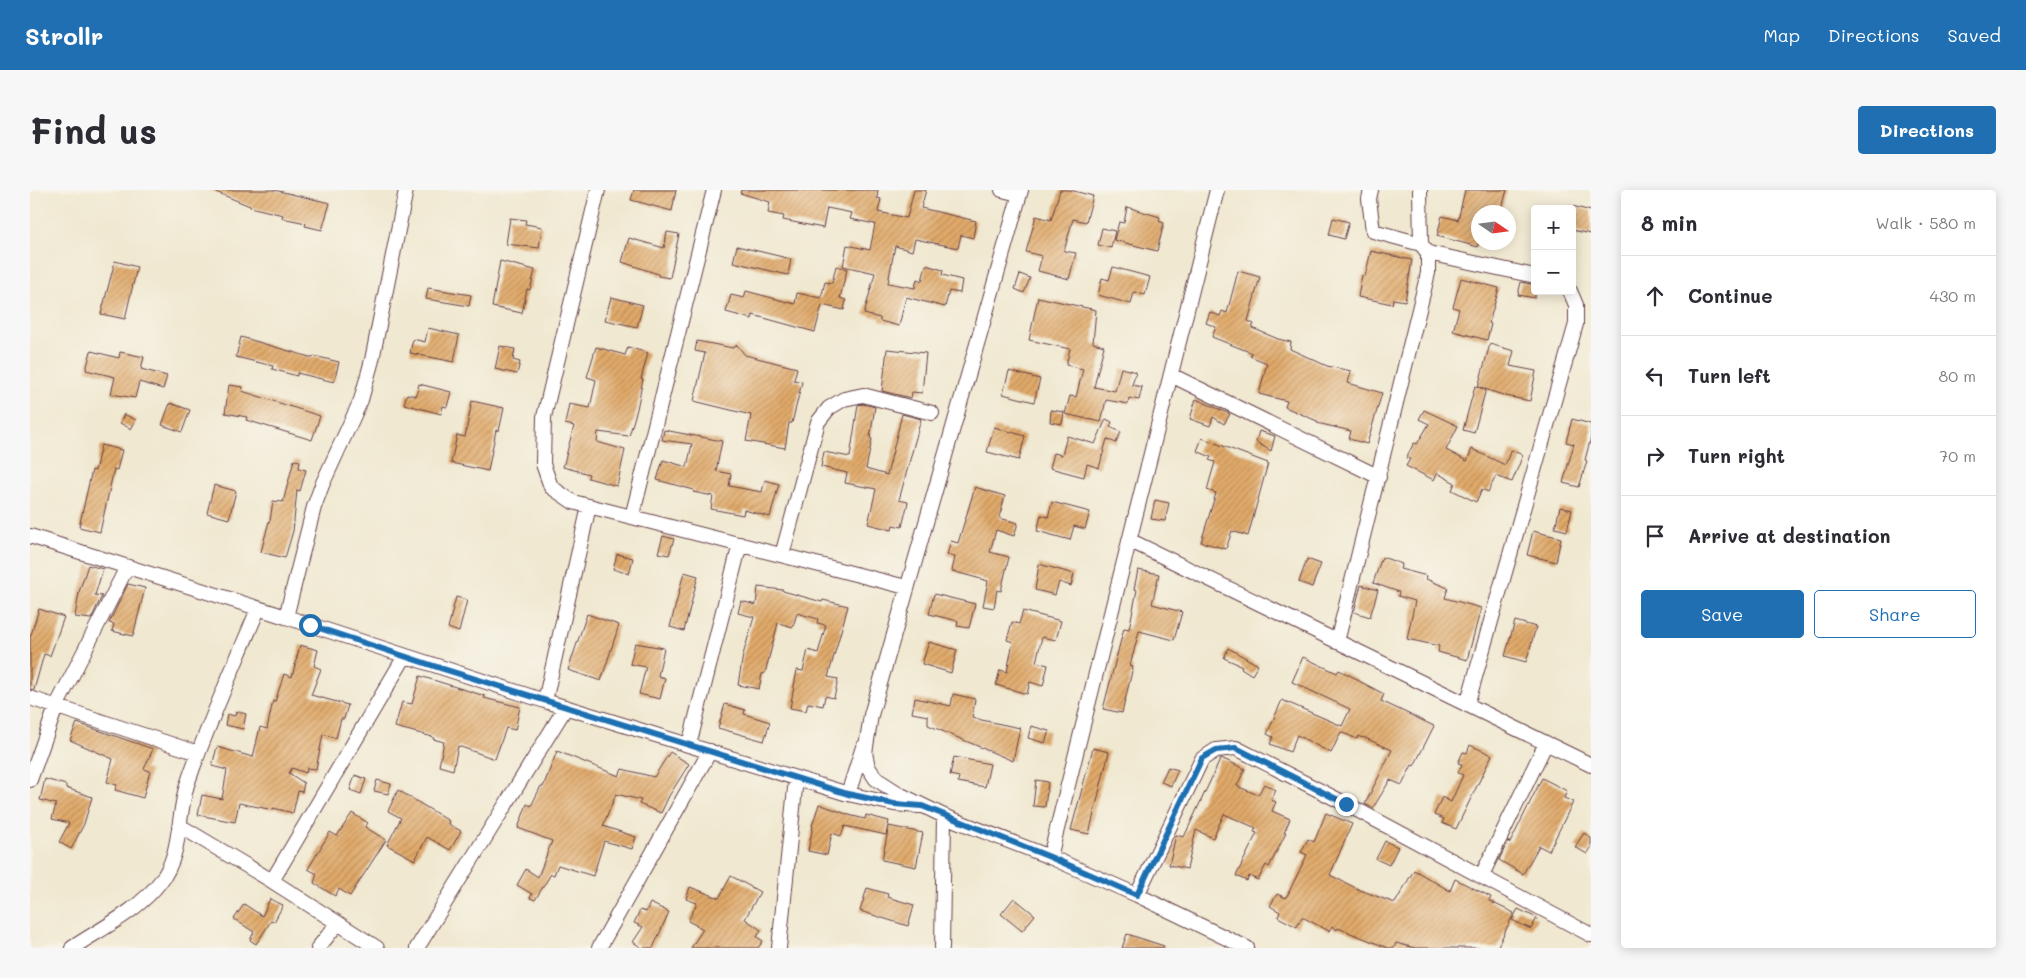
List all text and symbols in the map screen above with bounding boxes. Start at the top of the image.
text: Strollr [25,20,103,51]
text: Map [1763,23,1800,47]
text: Directions [1828,23,1920,47]
text: Saved [1948,23,2001,47]
button: Directions [1858,106,1996,154]
text: Find us [30,107,157,153]
north arrow [1471,205,1516,250]
map controls [1531,205,1576,295]
button: + [1531,205,1576,250]
text: 8 min [1641,209,1697,236]
text: Walk · 580 m [1876,212,1976,233]
button: − [1531,250,1576,295]
icon: ahead [1641,282,1669,310]
text: Continue [1688,283,1773,308]
text: 430 m [1929,285,1976,306]
icon: left [1641,362,1669,390]
text: Turn left [1688,363,1771,388]
text: 80 m [1939,365,1976,386]
icon: right [1641,442,1669,470]
text: Turn right [1688,443,1785,468]
text: 70 m [1939,445,1976,466]
icon: arrive [1641,522,1669,550]
text: Arrive at destination [1688,523,1891,548]
button: Save [1641,590,1804,638]
button: Share [1814,590,1976,638]
route start [299,614,322,637]
route end [1335,793,1358,816]

